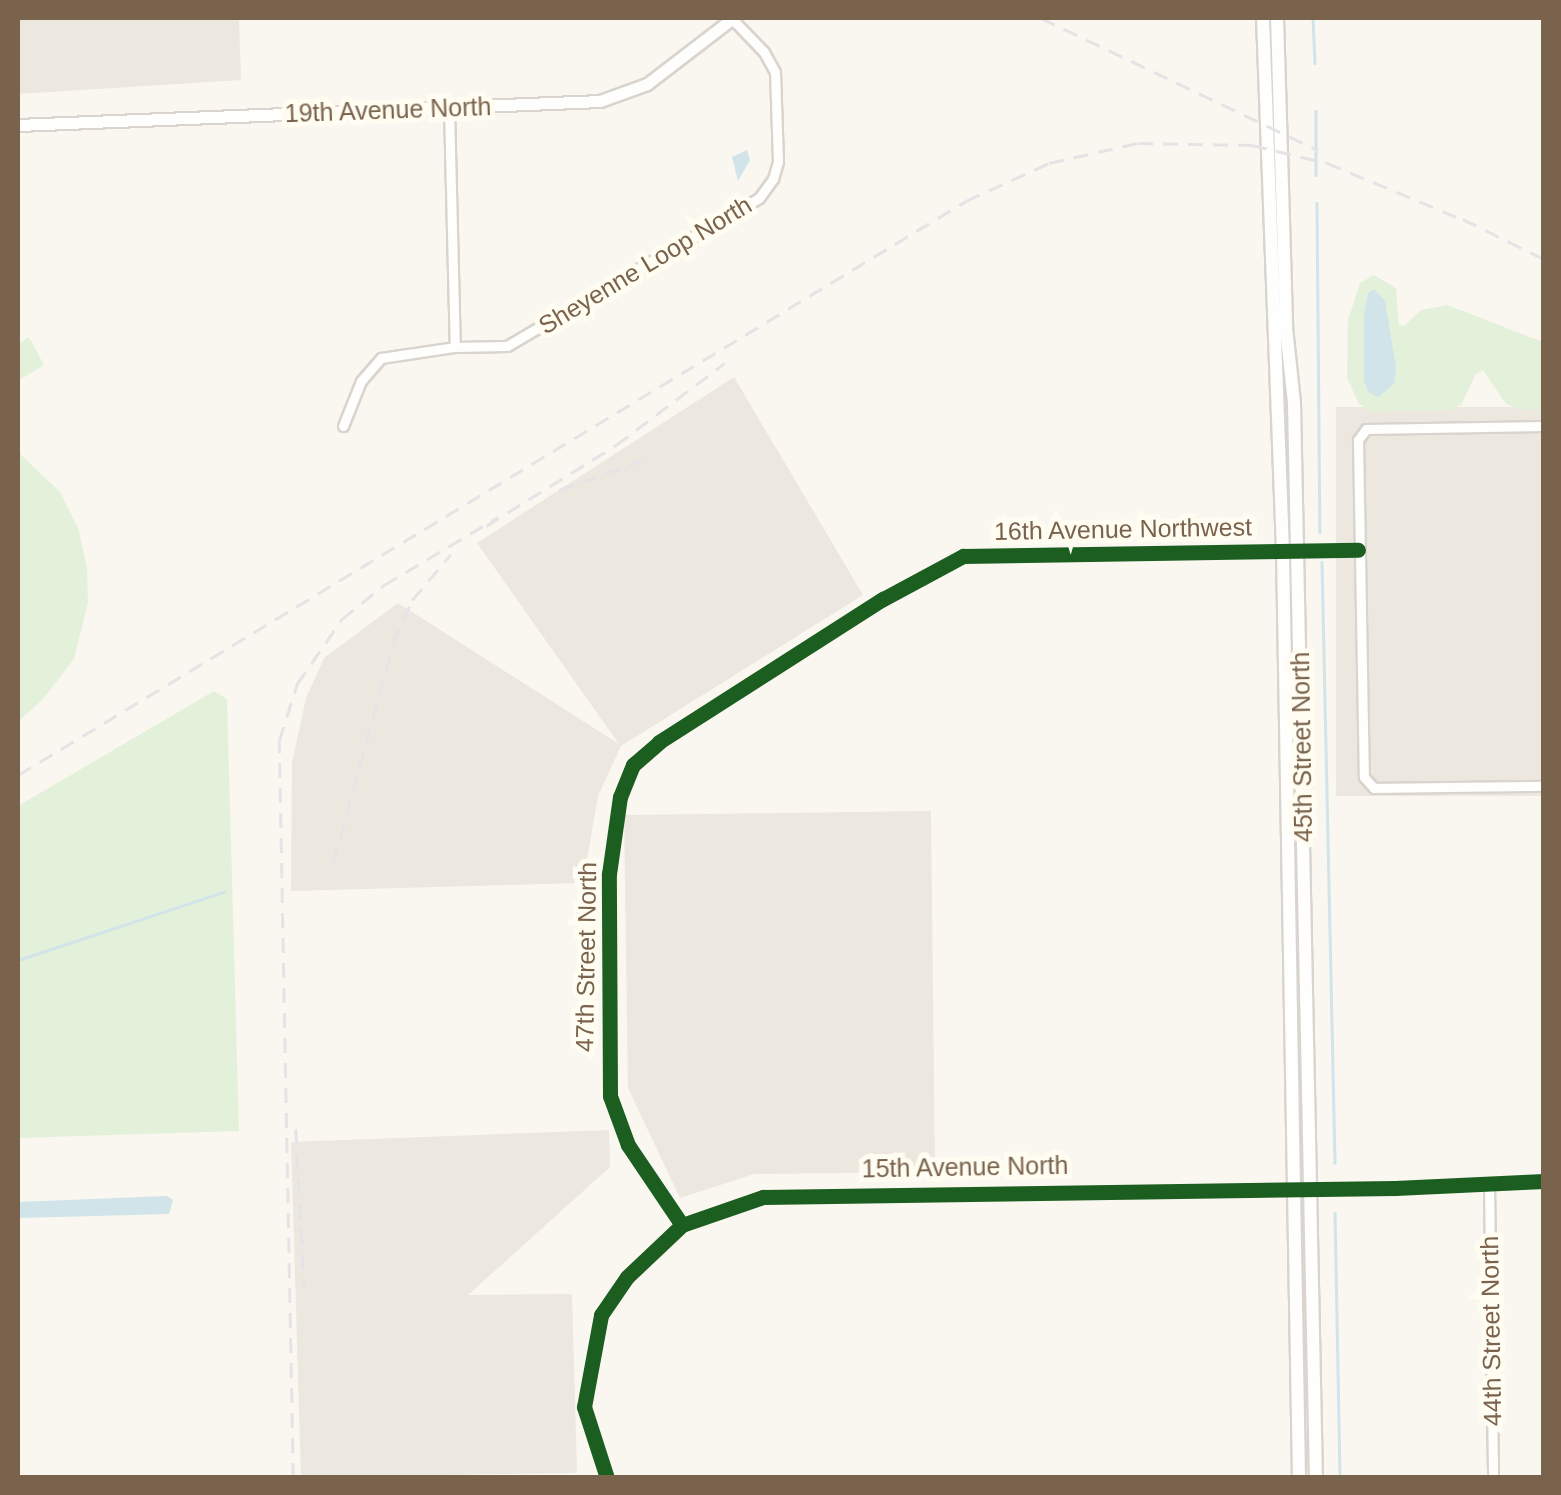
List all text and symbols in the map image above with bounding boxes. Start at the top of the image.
street label: 19th Avenue North [284,91,492,129]
street label: Sheyenne Loop North [533,190,757,340]
street label: 16th Avenue Northwest [993,512,1253,546]
street label: 45th Street North [1285,652,1319,842]
street label: 47th Street North [569,862,603,1052]
street label: 15th Avenue North [861,1150,1069,1184]
street label: 44th Street North [1474,1236,1508,1426]

